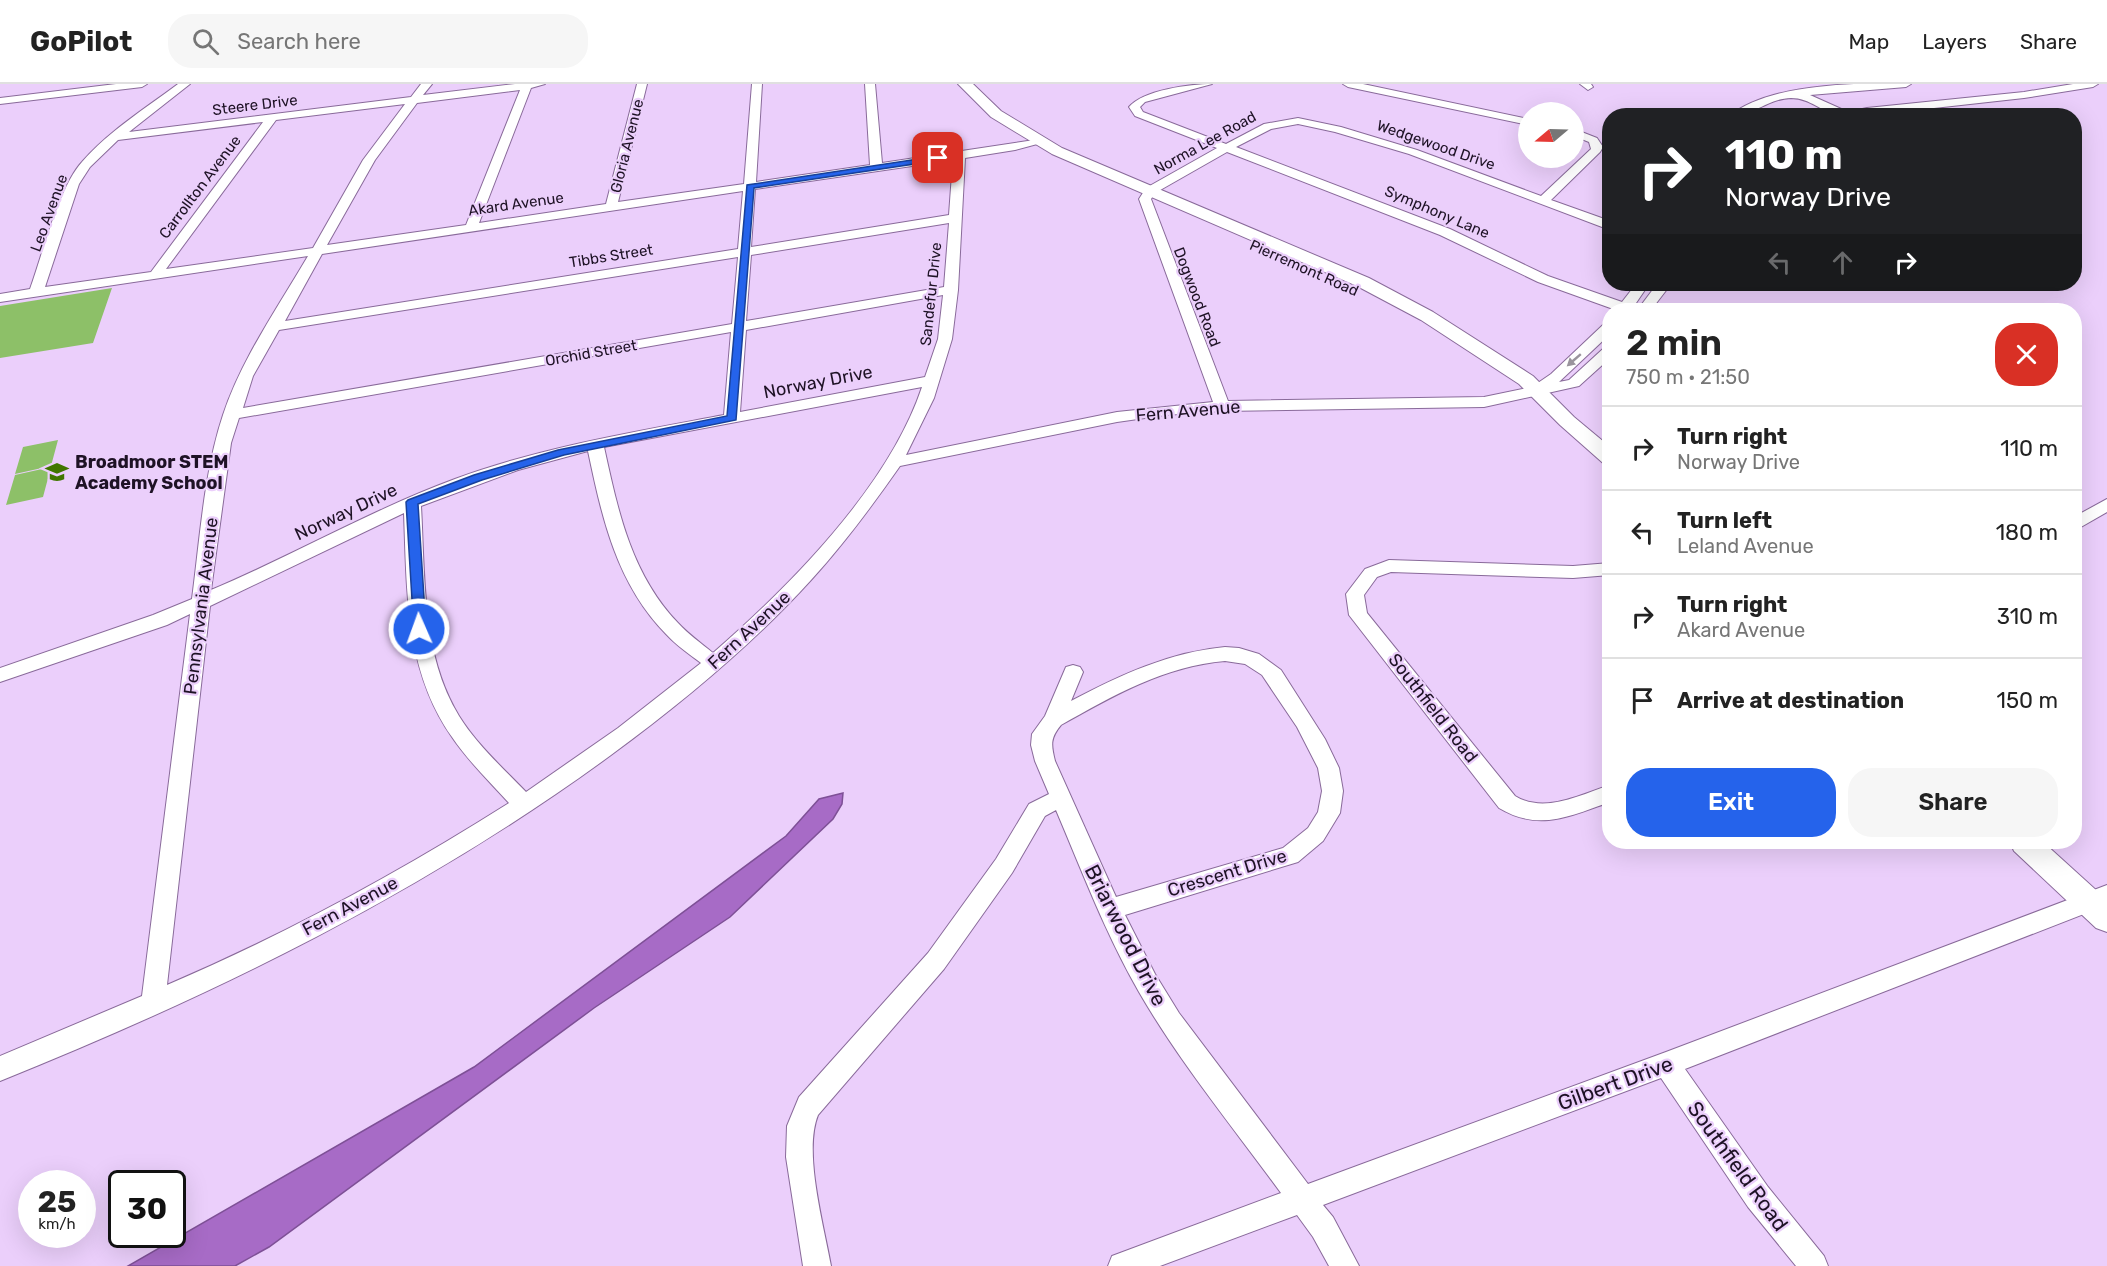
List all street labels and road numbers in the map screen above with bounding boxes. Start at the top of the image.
street label: Steere Drive [211,91,299,119]
street label: Gloria Avenue [607,97,647,195]
street label: Norma Lee Road [1151,107,1259,179]
street label: Wedgewood Drive [1374,116,1498,174]
street label: Carrollton Avenue [155,132,245,242]
street label: Leo Avenue [27,172,71,254]
street label: Symphony Lane [1382,182,1492,242]
street label: Akard Avenue [467,188,565,220]
street label: Pierremont Road [1247,236,1361,300]
street label: Tibbs Street [568,240,654,272]
street label: Sandefur Drive [917,241,945,347]
street label: Dogwood Road [1170,245,1224,349]
street label: Orchid Street [544,336,638,370]
street label: Norway Drive [762,361,874,403]
street label: Fern Avenue [1135,395,1241,427]
street label: Norway Drive [291,479,401,545]
street label: Pennsylvania Avenue [179,516,223,696]
street label: Fern Avenue [703,586,795,674]
street label: Southfield Road [1384,649,1482,767]
street label: Crescent Drive [1165,844,1289,902]
street label: Briarwood Drive [1080,860,1172,1010]
street label: Fern Avenue [298,872,402,940]
street label: Gilbert Drive [1554,1051,1676,1115]
street label: Southfield Road [1683,1096,1793,1236]

